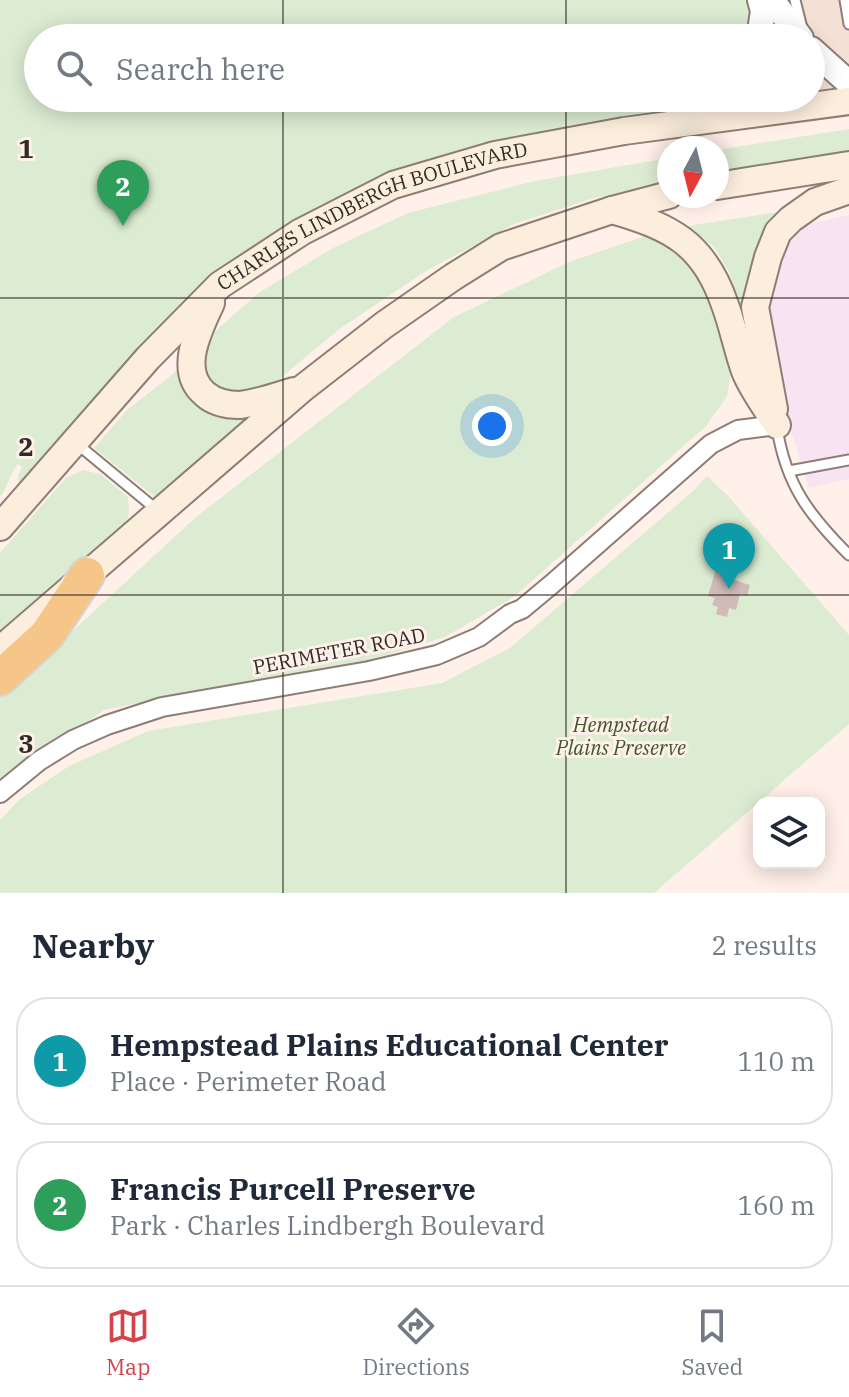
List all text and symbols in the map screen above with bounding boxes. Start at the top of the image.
search box [24,24,825,112]
icon: search [52,46,96,90]
text: Search here [116,49,285,88]
text: 1 [18,131,34,165]
street label: CHARLES LINDBERGH BOULEVARD [211,135,529,297]
north arrow [657,136,729,208]
pin: 2 [97,160,149,226]
your location [472,406,512,446]
text: 2 [18,429,34,463]
pin: 1 [703,523,755,589]
street label: PERIMETER ROAD [251,621,427,680]
park label: Hempstead Plains Preserve [555,711,686,761]
text: 3 [18,726,34,760]
map controls [753,797,825,869]
button: layers [753,797,825,869]
text: Nearby [32,923,154,967]
text: 2 results [711,928,817,962]
text: Hempstead Plains Educational Center [110,1025,669,1064]
text: 1 [52,1044,68,1078]
text: 110 m [737,1044,815,1078]
text: Place · Perimeter Road [110,1064,387,1098]
text: Francis Purcell Preserve [110,1169,476,1208]
text: 2 [52,1188,68,1222]
text: 160 m [737,1188,815,1222]
text: Park · Charles Lindbergh Boulevard [110,1208,545,1242]
tab: Map [106,1304,151,1381]
tab: Directions [362,1304,470,1381]
tab: Saved [681,1304,743,1381]

